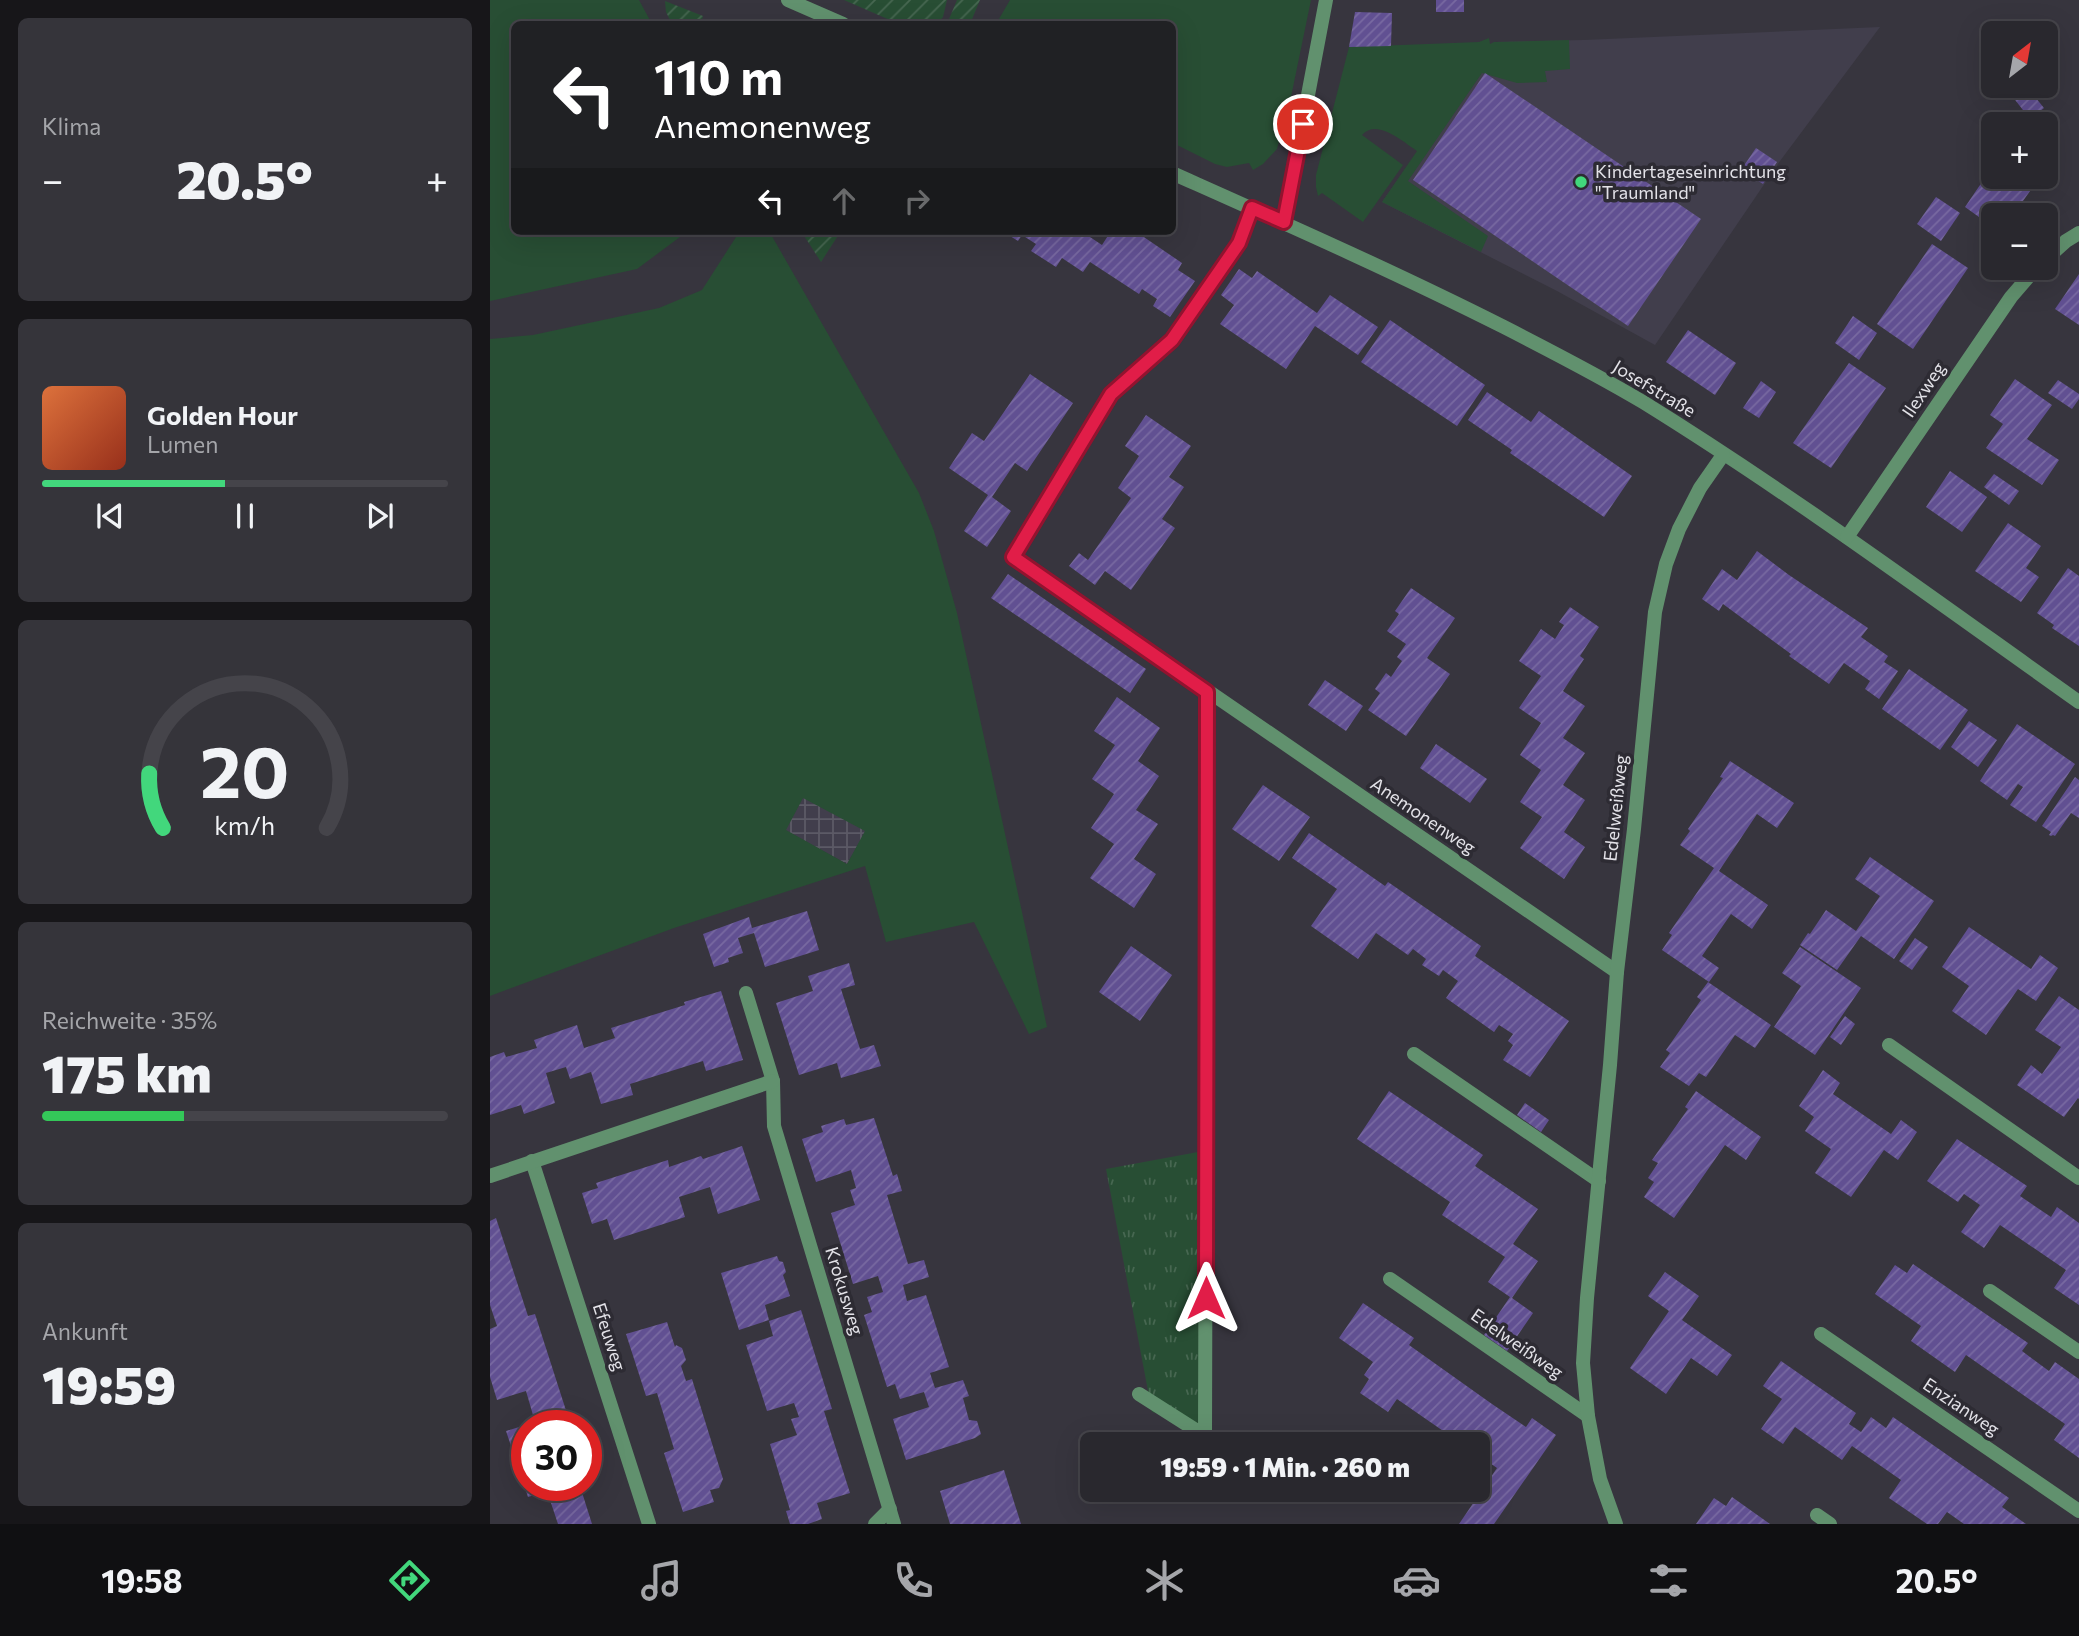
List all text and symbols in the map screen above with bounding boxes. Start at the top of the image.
north arrow [1981,21,2058,98]
map controls [1981,21,2058,280]
text: 110 m [654,45,783,105]
icon: left [539,49,630,140]
pin [1273,94,1333,154]
text: Anemonenweg [654,105,871,145]
icon: arrive [1284,105,1322,143]
text: Klima [42,112,101,140]
button: + [1981,112,2058,189]
text: 20.5° [176,146,313,210]
text: − [42,155,64,202]
text: + [426,155,448,202]
place label: Kindertageseinrichtung "Traumland" [1595,160,1786,203]
marker: Kindertageseinrichtung "Traumland" [1573,174,1589,190]
icon: left [752,182,790,220]
icon: ahead [825,182,863,220]
icon: right [898,182,936,220]
button: − [1981,203,2058,280]
street label: Josefstraße [1609,355,1700,421]
street label: Ilexweg [1897,357,1950,421]
text: Golden Hour [147,399,298,430]
text: Lumen [147,430,218,458]
icon: previous [91,497,129,535]
icon: pause [226,497,264,535]
icon: next [361,497,399,535]
text: 20 [200,724,290,813]
street label: Edelweißweg [1598,753,1632,862]
street label: Anemonenweg [1367,772,1480,859]
text: km/h [215,810,275,840]
text: Reichweite · 35% [42,1006,217,1034]
text: 175 km [42,1040,212,1104]
street label: Krokusweg [821,1244,869,1338]
position arrow [1169,1261,1243,1335]
street label: Efeuweg [589,1300,631,1374]
street label: Edelweißweg [1467,1303,1568,1383]
text: Ankunft [42,1317,128,1345]
text: 19:59 [42,1351,176,1415]
street label: Enzianweg [1919,1373,2004,1440]
speed limit sign: 30 [511,1410,602,1501]
text: 19:59 · 1 Min. · 260 m [1160,1451,1410,1482]
icon: directions [385,1556,434,1605]
icon: music [637,1556,686,1605]
icon: phone [889,1556,938,1605]
icon: climate [1140,1556,1189,1605]
icon: car [1392,1556,1441,1605]
icon: filters [1644,1556,1693,1605]
text: 19:58 [101,1560,182,1600]
text: 20.5° [1895,1560,1978,1600]

